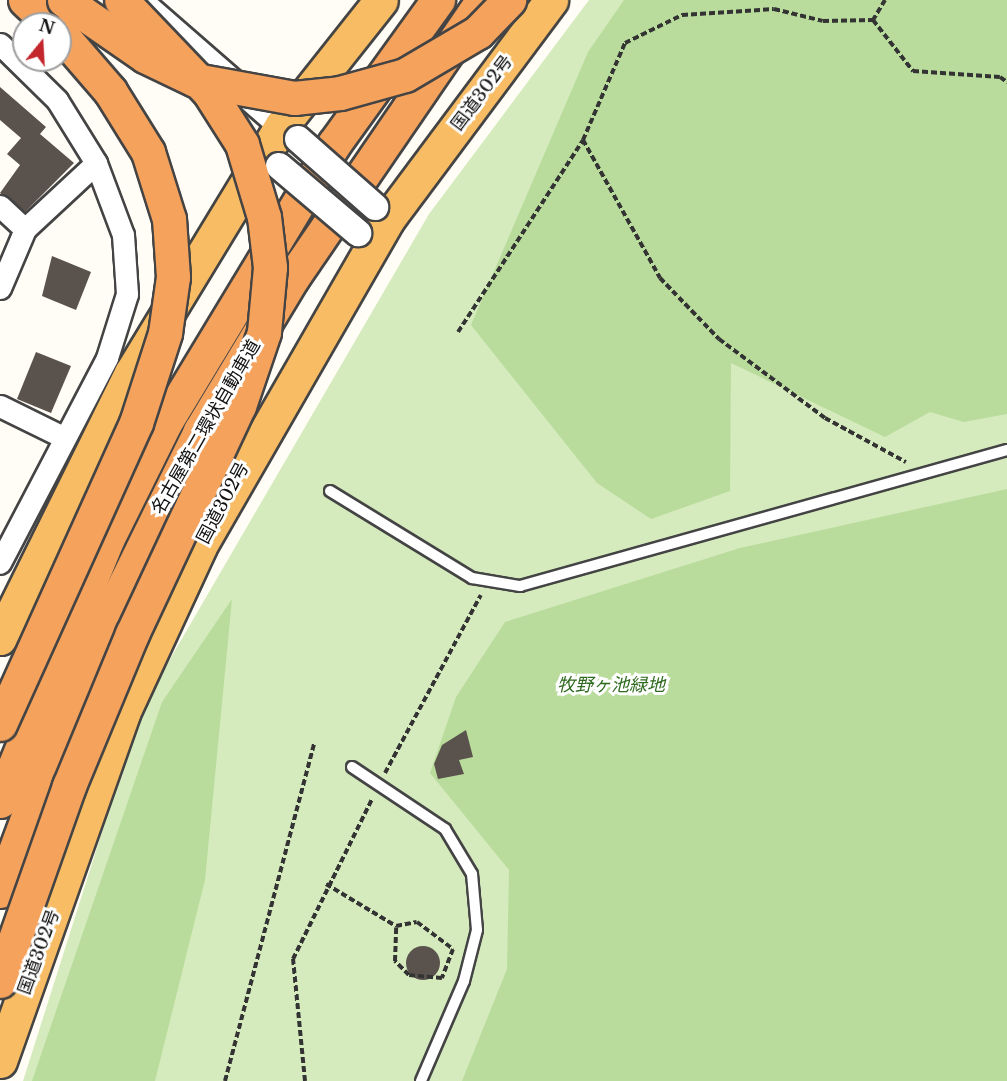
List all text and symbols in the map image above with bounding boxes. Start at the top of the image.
north arrow [12,12,72,72]
text: N [37,15,57,39]
street label: 国道302号 [447,51,517,135]
street label: 名古屋第二環状自動車道 [147,336,265,518]
street label: 国道302号 [193,459,253,547]
park label: 牧野ヶ池緑地 [557,674,665,696]
street label: 国道302号 [14,906,64,998]

